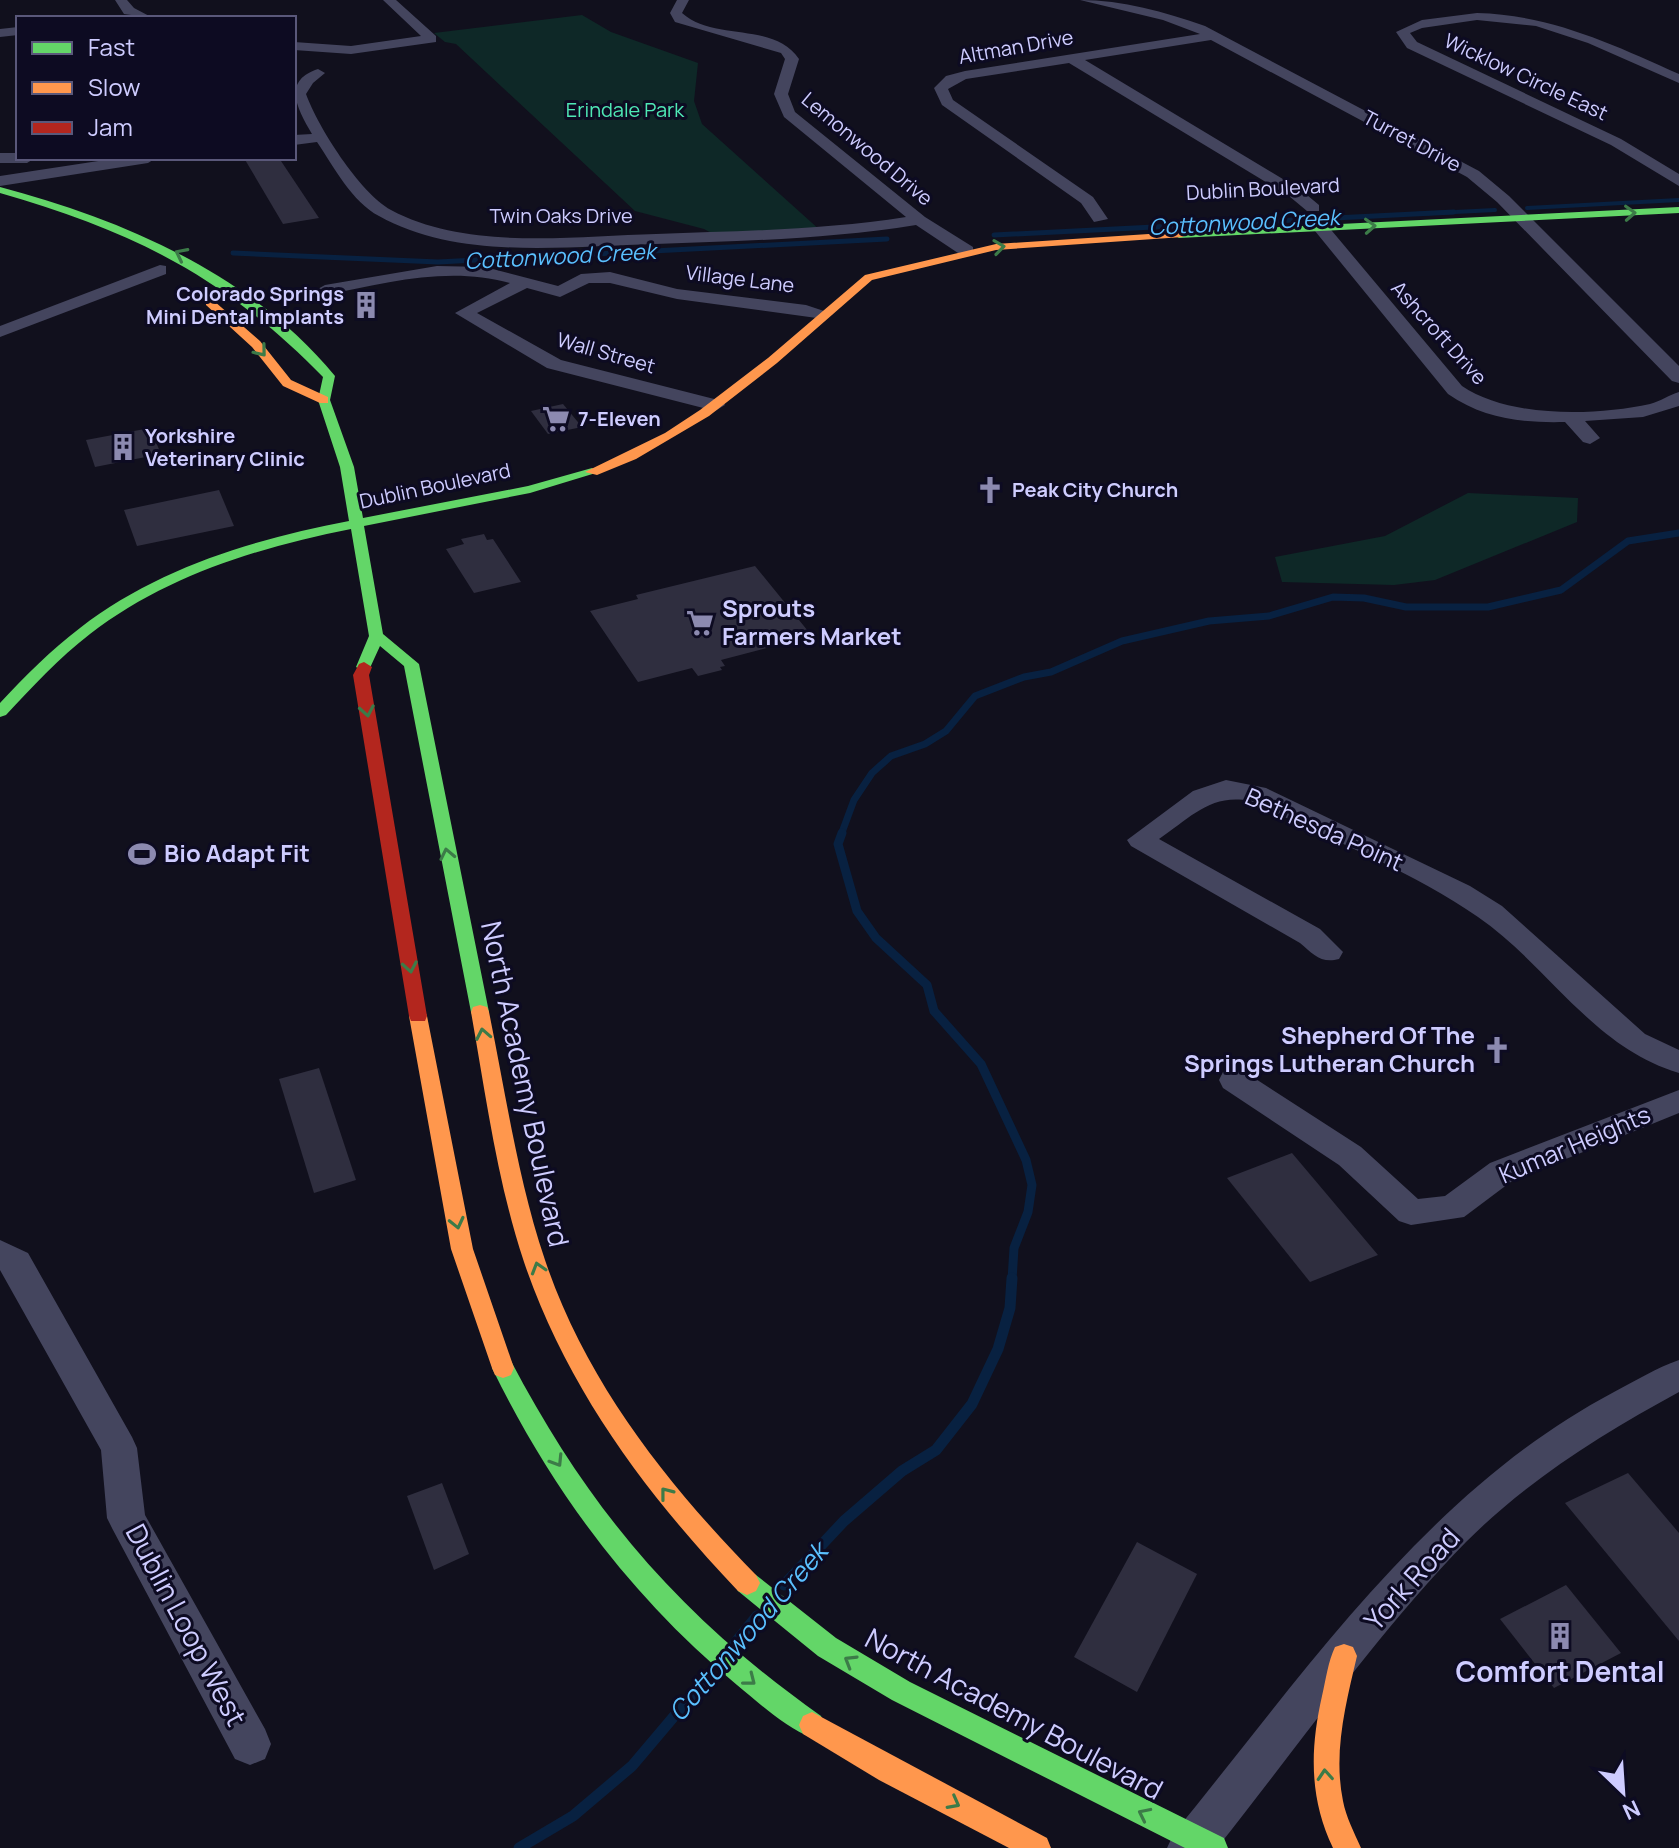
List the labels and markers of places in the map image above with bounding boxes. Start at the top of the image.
place label: Colorado Springs Mini Dental Implants [146,280,344,330]
building icon: Colorado Springs Mini Dental Implants [351,290,381,320]
supermarket icon: 7-Eleven [541,404,571,434]
place label: 7-Eleven [578,405,661,432]
place label: Yorkshire Veterinary Clinic [145,422,305,472]
building icon: Yorkshire Veterinary Clinic [108,432,138,462]
church icon: Peak City Church [975,475,1005,505]
place label: Peak City Church [1012,476,1178,503]
place label: Sprouts Farmers Market [722,591,902,652]
supermarket icon: Sprouts Farmers Market [685,608,715,638]
place label: Bio Adapt Fit [164,836,310,869]
sports icon: Bio Adapt Fit [127,839,157,869]
place label: Shepherd Of The Springs Lutheran Church [1184,1018,1475,1079]
church icon: Shepherd Of The Springs Lutheran Church [1482,1035,1512,1065]
building icon: Comfort Dental [1545,1621,1575,1651]
place label: Comfort Dental [1455,1652,1665,1690]

